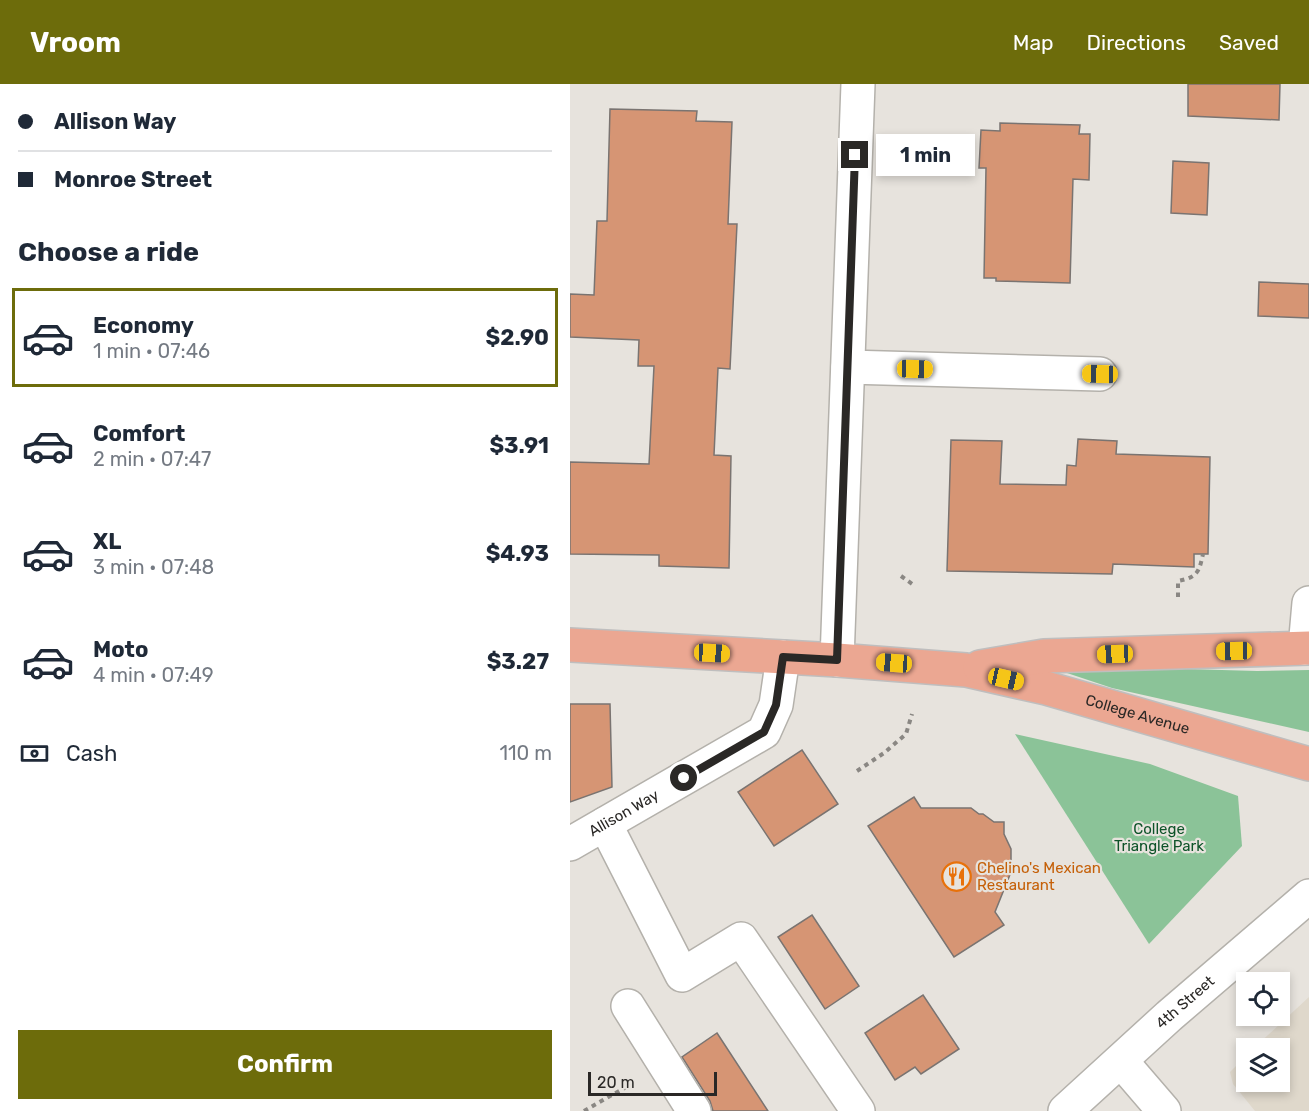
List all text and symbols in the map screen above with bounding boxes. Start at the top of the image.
text: Vroom [30,26,121,59]
text: Map [1013,30,1054,55]
text: Directions [1087,30,1186,55]
text: Saved [1219,30,1279,55]
text: Allison Way [54,108,177,135]
callout: 1 min [876,134,975,176]
route end [841,141,868,168]
text: 1 min [900,143,951,167]
text: Monroe Street [54,166,212,193]
text: Choose a ride [18,236,199,268]
icon: car [21,311,75,365]
text: Economy [93,312,194,339]
text: $2.90 [486,324,549,351]
text: 1 min · 07:46 [93,339,210,363]
car [897,360,933,378]
car [1082,365,1118,383]
icon: car [21,419,75,473]
text: Comfort [93,420,185,447]
text: $3.91 [489,432,549,459]
text: 2 min · 07:47 [93,447,211,471]
icon: car [21,527,75,581]
text: XL [93,528,121,555]
text: $4.93 [486,540,549,567]
text: 3 min · 07:48 [93,555,214,579]
icon: car [21,635,75,689]
text: Moto [93,636,148,663]
car [1216,642,1252,660]
car [694,643,730,663]
car [1097,644,1133,664]
text: $3.27 [487,648,549,675]
car [875,653,913,673]
text: 4 min · 07:49 [93,663,214,687]
car [986,666,1026,692]
street label: College Avenue [1083,691,1192,738]
icon: cash [18,737,51,770]
text: Cash [66,740,117,767]
text: 110 m [500,741,552,765]
route start [670,764,697,791]
street label: Allison Way [585,786,662,840]
park label: College Triangle Park [1114,820,1204,855]
place label: Chelino's Mexican Restaurant [977,859,1101,894]
restaurant icon: Chelino's Mexican Restaurant [940,861,972,893]
street label: 4th Street [1152,972,1218,1032]
map controls [1236,972,1290,1092]
button: locate [1236,972,1290,1026]
button: Confirm [18,1030,552,1099]
button: layers [1236,1038,1290,1092]
scale bar [588,1069,717,1096]
text: 20 m [597,1073,635,1092]

